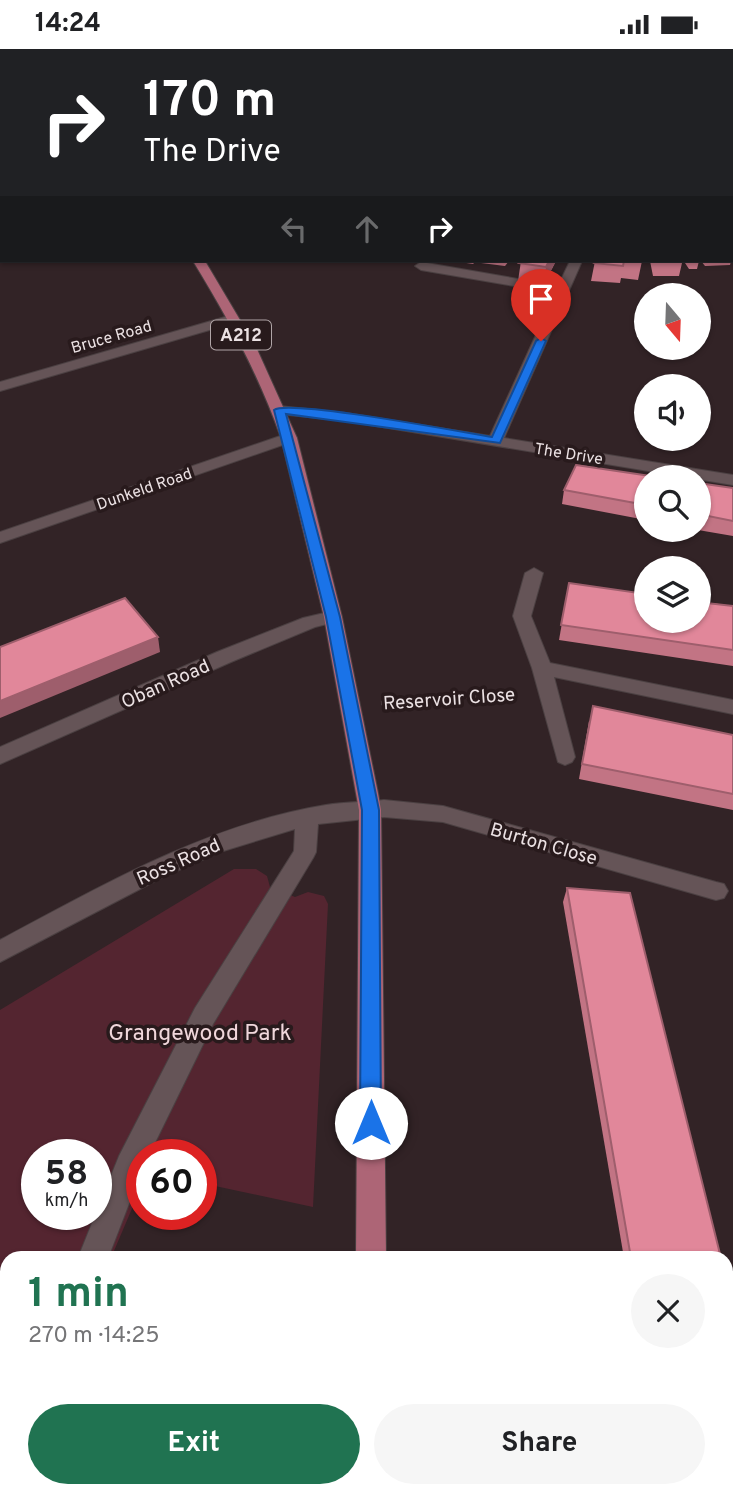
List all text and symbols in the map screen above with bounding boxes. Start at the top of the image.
text: 14:24 [35,8,101,41]
text: 170 m [143,72,276,134]
icon: right [28,77,119,168]
text: The Drive [143,133,281,173]
icon: left [275,210,313,248]
icon: ahead [348,210,386,248]
icon: right [421,210,459,248]
pin [511,269,571,341]
icon: arrive [522,280,560,318]
north arrow [634,283,710,361]
map controls [634,283,711,633]
street label: Bruce Road [69,317,154,359]
road number: A212 [211,321,271,349]
button: sound [634,374,711,451]
street label: The Drive [533,440,604,470]
street label: Dunkeld Road [94,464,195,516]
button: search [634,465,711,542]
button: layers [634,556,711,633]
street label: Oban Road [118,655,214,715]
street label: Reservoir Close [382,683,516,717]
street label: Burton Close [487,818,600,872]
street label: Ross Road [133,834,224,892]
park label: Grangewood Park [108,1020,292,1049]
position arrow [334,1086,408,1160]
speed limit sign: 60 [126,1139,217,1230]
text: 58 [45,1153,88,1197]
text: km/h [45,1190,88,1213]
text: 1 min [28,1269,129,1322]
button: close [631,1274,705,1348]
text: 270 m · 14:25 [28,1322,160,1351]
button: Exit [28,1404,360,1484]
button: Share [374,1404,705,1484]

